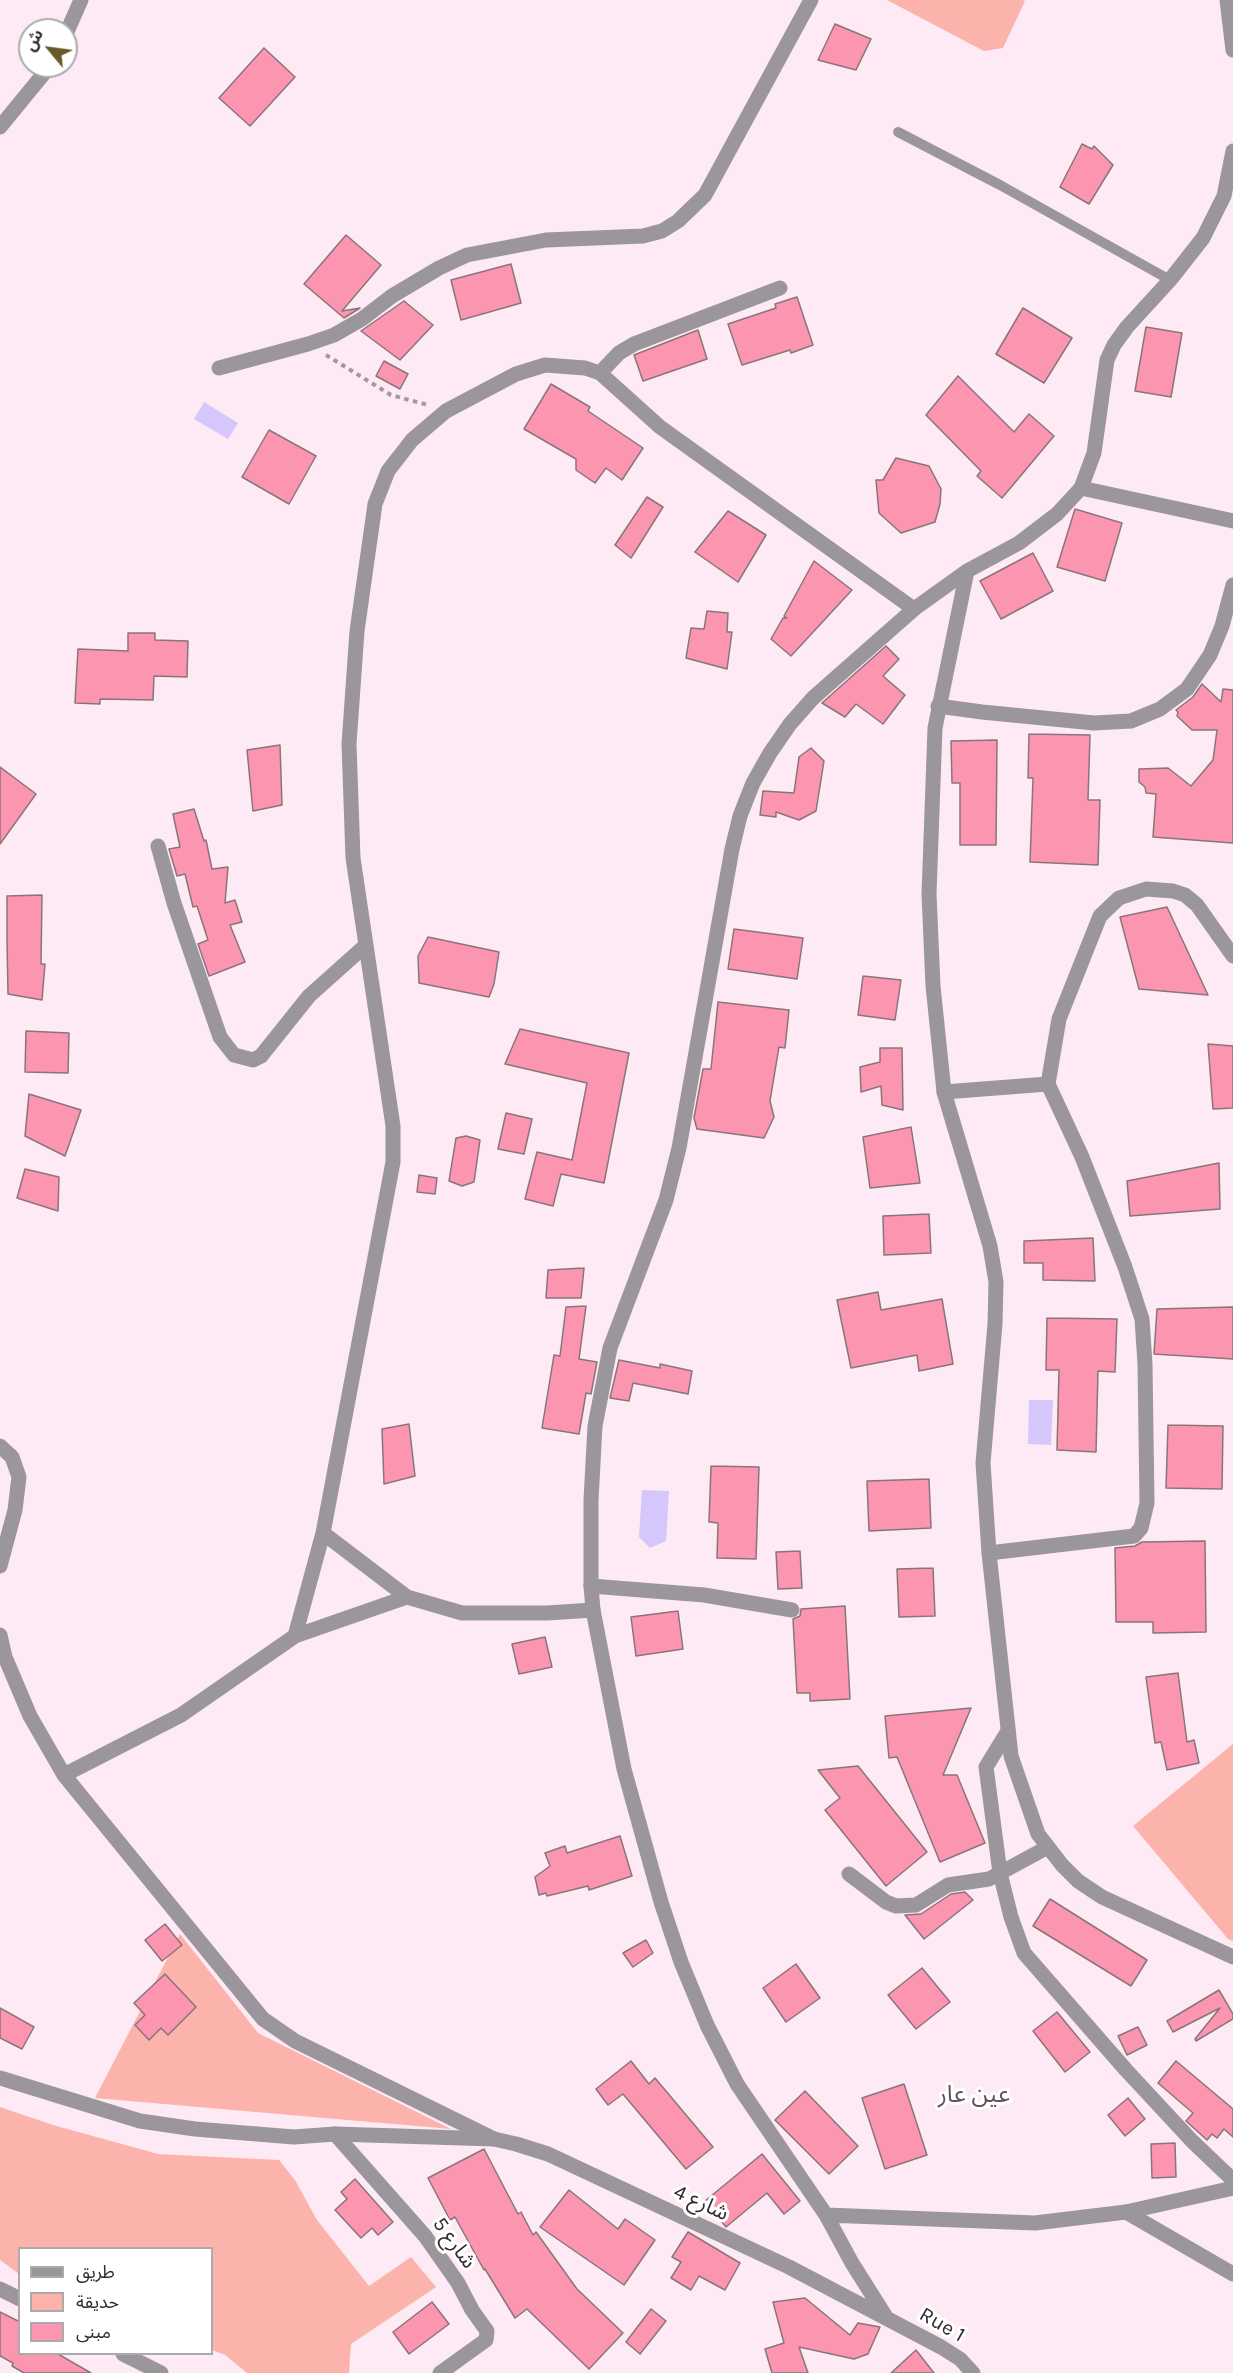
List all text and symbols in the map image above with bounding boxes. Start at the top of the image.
north arrow [18,18,78,78]
text: ش [20,26,47,54]
district label: عين عار [938,2081,1010,2109]
street label: شارع 4 [670,2179,732,2227]
street label: شارع 5 [427,2212,481,2274]
legend [18,2247,213,2355]
text: طريق [76,2261,115,2283]
text: حديقة [76,2291,119,2313]
street label: Rue 1 [915,2302,969,2348]
text: مبنى [76,2321,111,2343]

